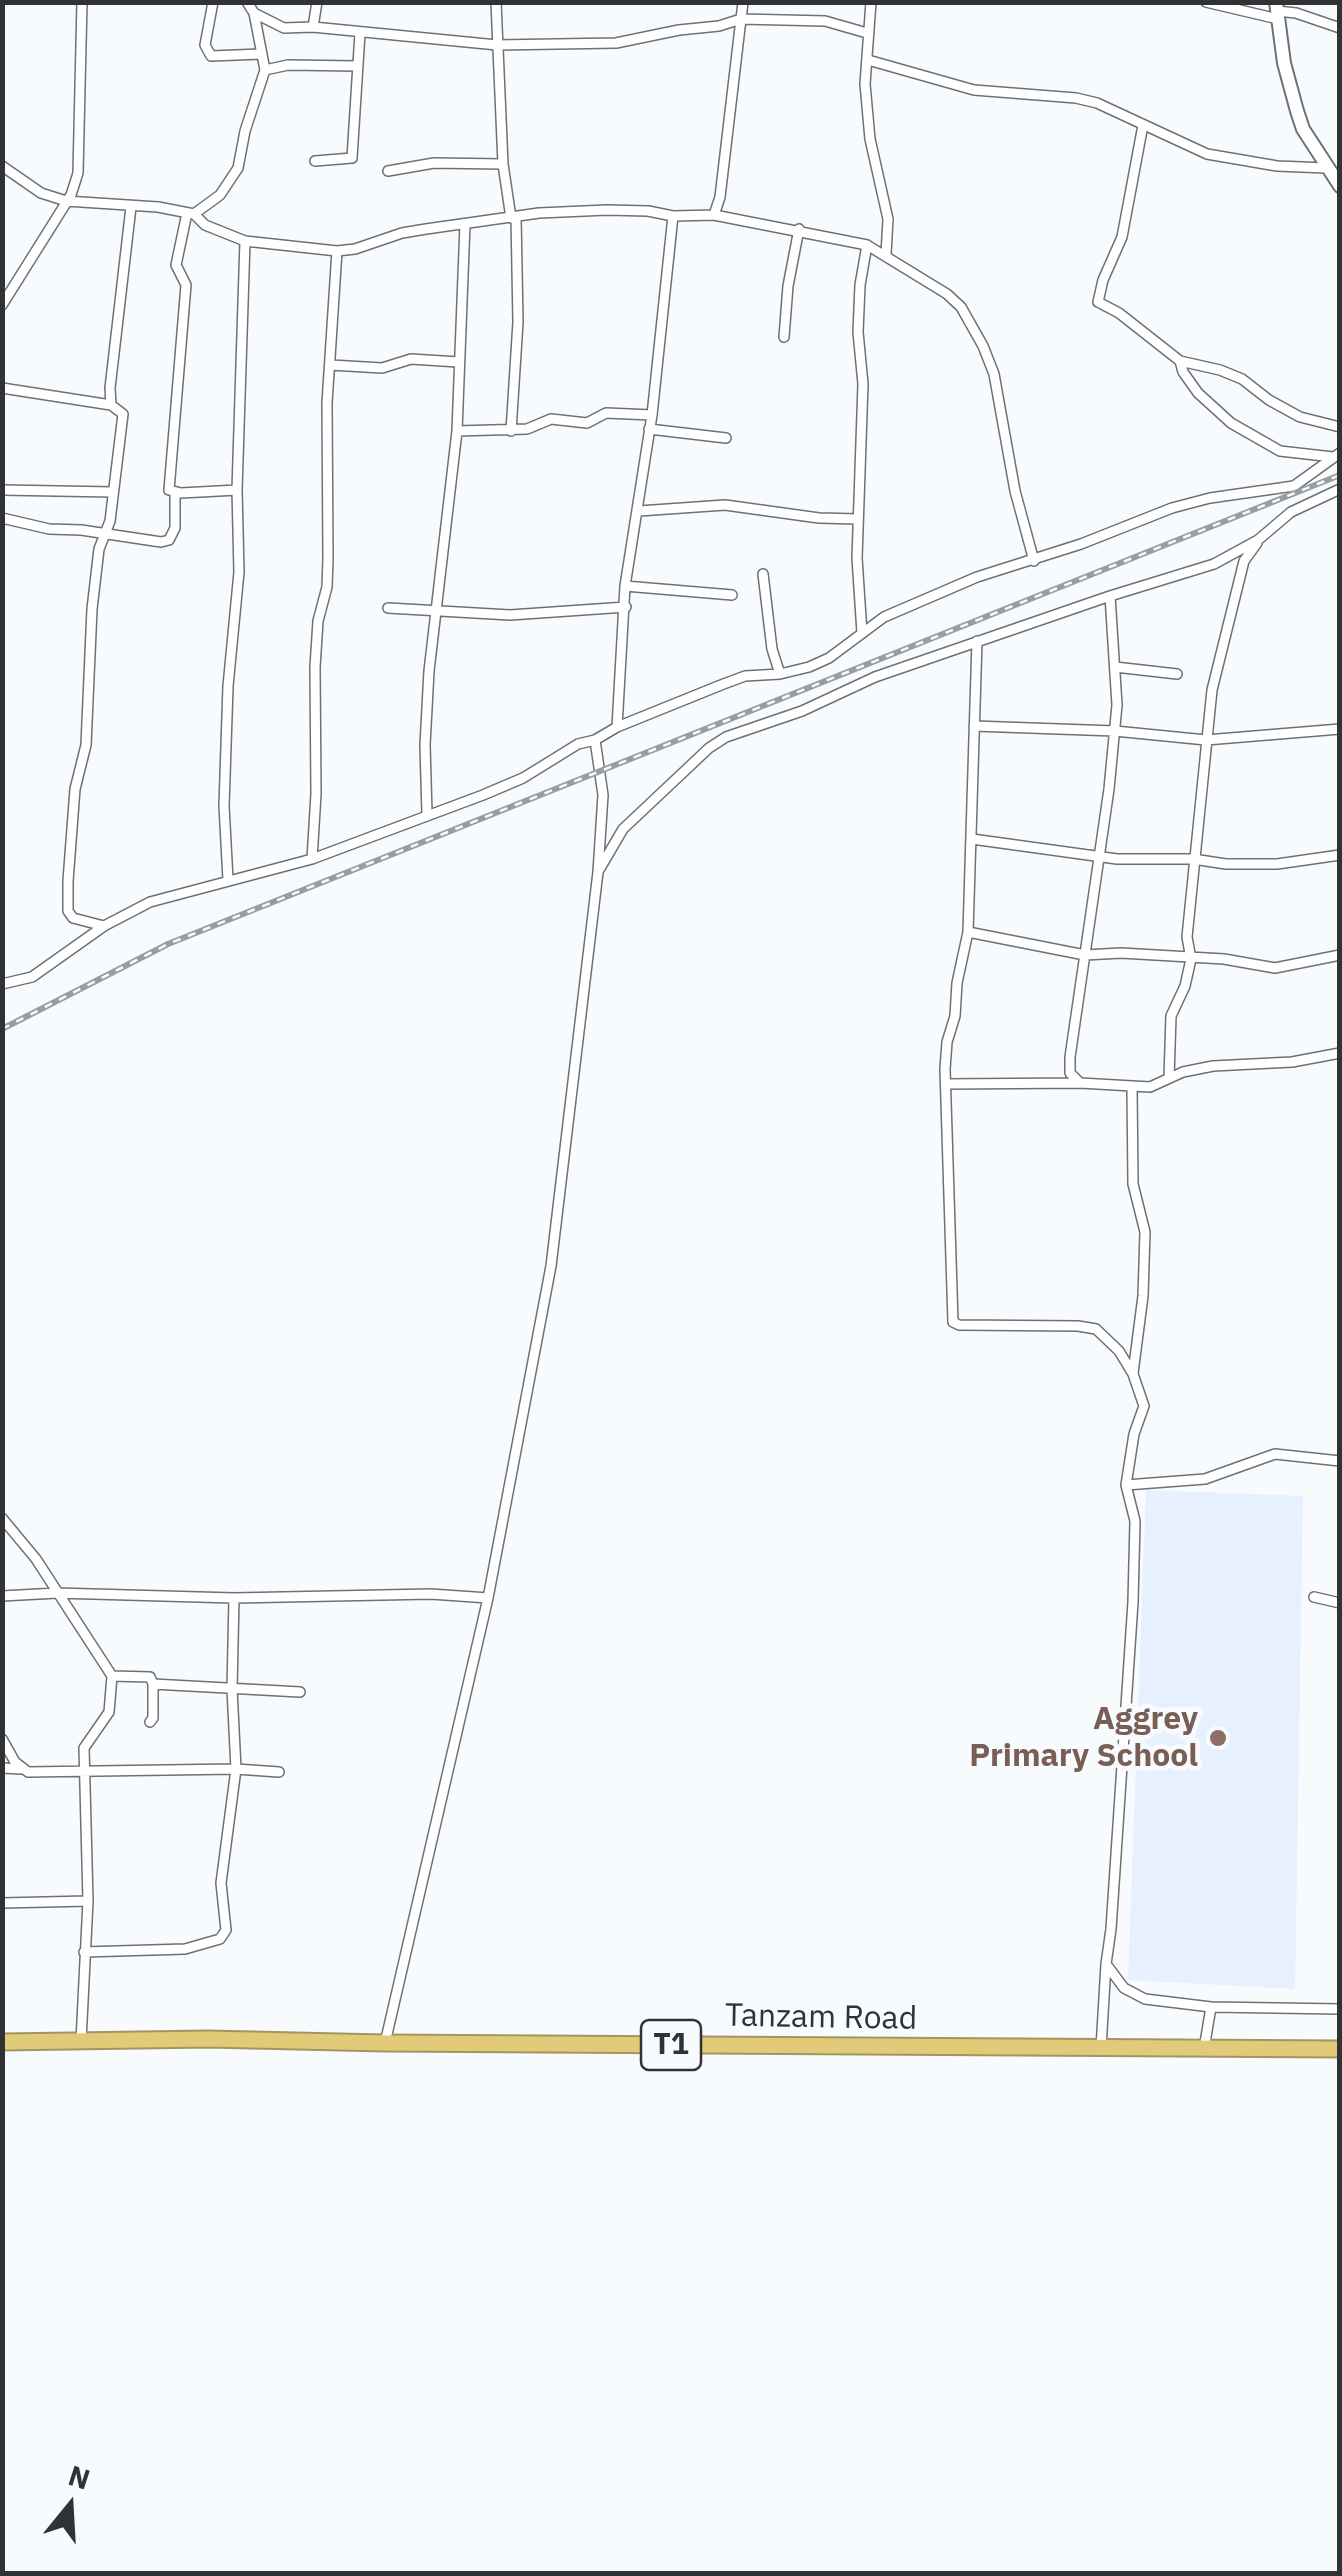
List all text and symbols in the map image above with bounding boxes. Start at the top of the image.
place label: Aggrey Primary School [969,1701,1198,1776]
marker: Aggrey Primary School [1207,1727,1229,1749]
street label: Tanzam Road [725,1997,917,2039]
road number: T1 [641,2020,701,2070]
north arrow [20,2456,120,2556]
text: N [64,2456,95,2498]

